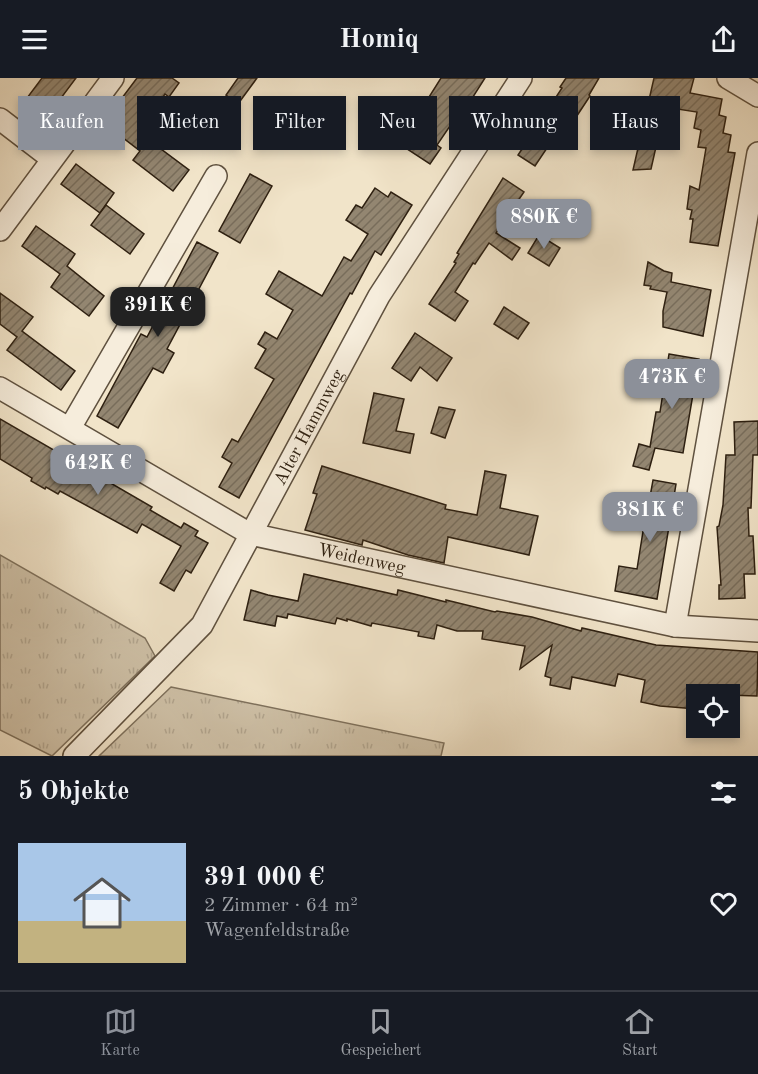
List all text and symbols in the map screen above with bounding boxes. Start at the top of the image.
icon: menu [18,23,51,56]
icon: share [707,23,740,56]
text: Homiq [339,26,419,53]
chip: Kaufen [18,96,125,150]
chip: Mieten [137,96,241,150]
chip: Filter [253,96,346,150]
chip: Neu [358,96,437,150]
chip: Wohnung [449,96,578,150]
chip: Haus [590,96,680,150]
pin: 880K € [495,199,593,250]
text: 880K € [510,208,578,228]
pin: 391K € [109,287,207,338]
text: 391K € [124,296,192,316]
pin: 473K € [623,359,721,410]
street label: Alter Hammweg [271,366,348,488]
text: 473K € [638,368,706,388]
pin: 642K € [49,445,147,496]
text: 642K € [64,454,132,474]
pin: 381K € [601,492,699,543]
text: 381K € [616,501,684,521]
street label: Weidenweg [316,541,407,577]
map controls [686,684,740,738]
button: locate [686,684,740,738]
icon: filters [707,776,740,809]
text: 5 Objekte [18,779,130,805]
text: 391 000 € [204,865,324,891]
icon: home [66,867,138,939]
icon: heart [707,887,740,920]
text: 2 Zimmer · 64 m² [204,896,358,916]
text: Wagenfeldstraße [204,921,350,941]
tab: Karte [100,1005,140,1061]
tab: Gespeichert [340,1005,421,1061]
tab: Start [622,1005,658,1061]

